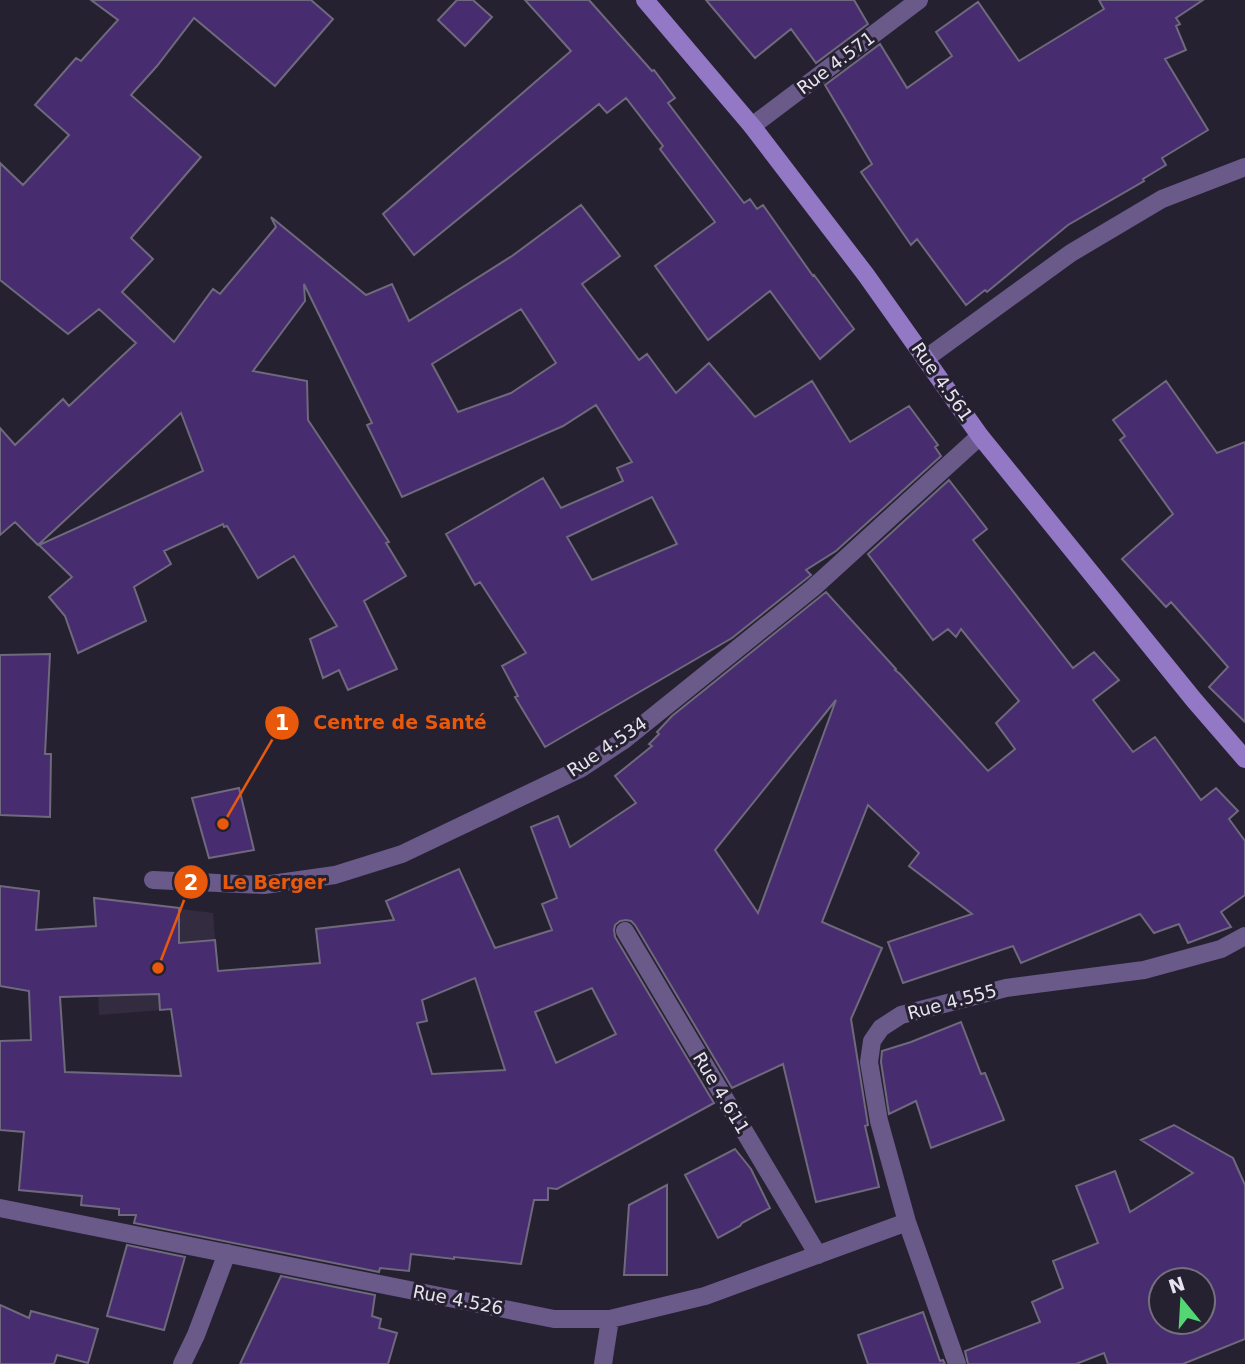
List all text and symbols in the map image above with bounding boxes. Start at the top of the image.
street label: Rue 4.571 [793,27,879,99]
street label: Rue 4.561 [908,338,977,425]
callout: Centre de Santé [264,703,501,743]
text: 1 [275,711,289,735]
text: Centre de Santé [313,711,487,733]
street label: Rue 4.534 [563,712,650,781]
callout: Le Berger [173,862,340,902]
text: 2 [184,871,198,895]
text: Le Berger [222,871,327,893]
street label: Rue 4.555 [905,980,999,1023]
street label: Rue 4.611 [689,1048,754,1137]
north arrow [1147,1266,1217,1336]
text: N [1166,1272,1188,1298]
street label: Rue 4.526 [411,1280,505,1319]

